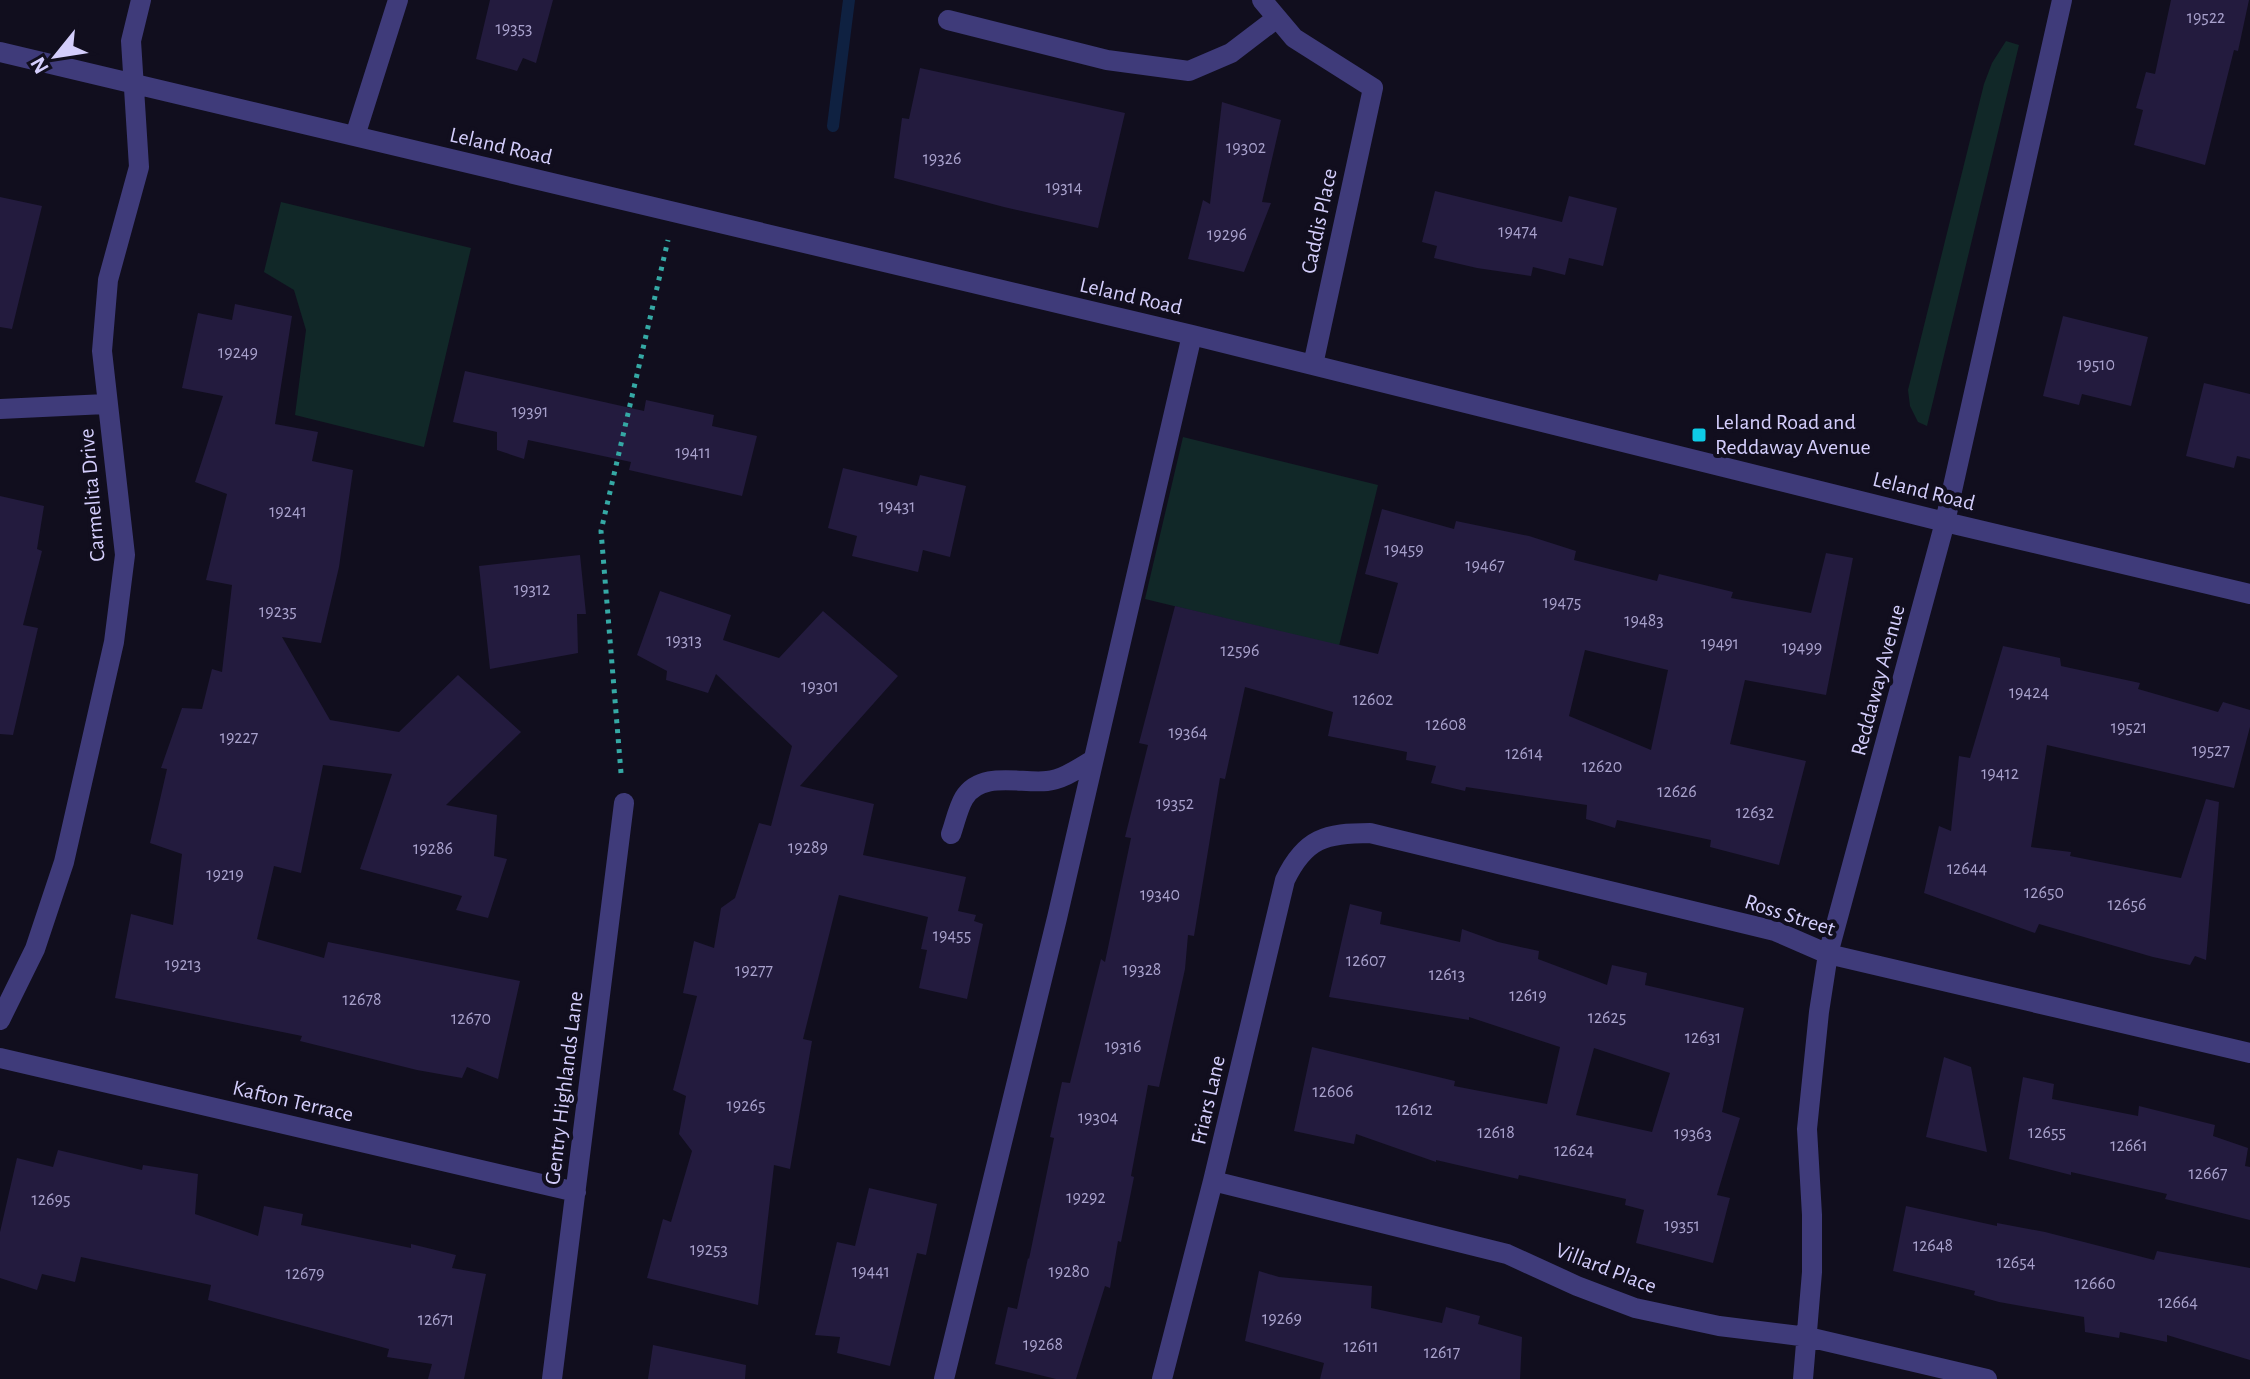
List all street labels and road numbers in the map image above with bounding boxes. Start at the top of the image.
street label: Leland Road [448,124,554,168]
street label: Caddis Place [1297,166,1341,276]
street label: Leland Road [1078,274,1184,318]
street label: Carmelita Drive [75,428,109,562]
street label: Leland Road [1871,468,1977,514]
street label: Reddaway Avenue [1847,602,1909,758]
street label: Ross Street [1742,890,1838,940]
street label: Gentry Highlands Lane [541,990,587,1186]
street label: Friars Lane [1187,1053,1229,1147]
street label: Kafton Terrace [231,1076,355,1126]
street label: Villard Place [1552,1239,1660,1297]

